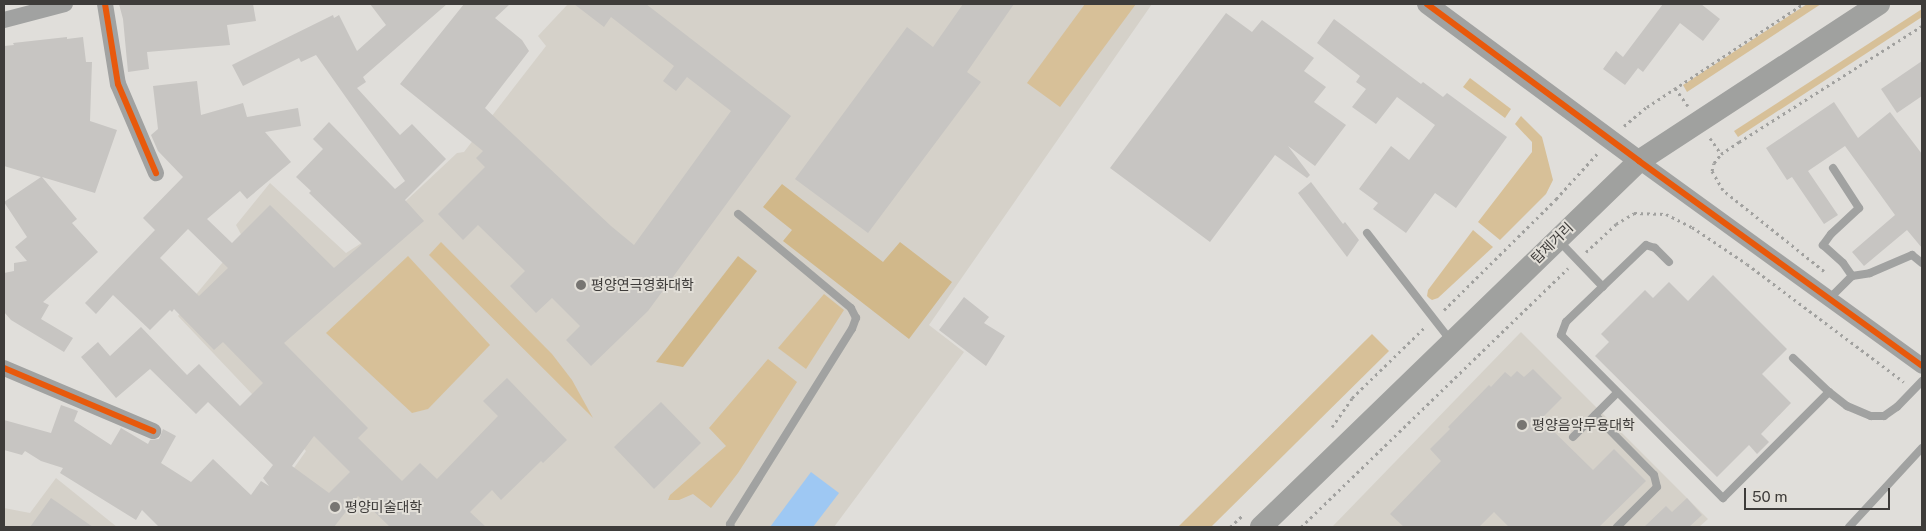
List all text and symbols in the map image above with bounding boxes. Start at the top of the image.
street label: 탑제거리 [1528,219,1576,267]
place label: 평양연극영화대학 [591,277,694,293]
marker: 평양연극영화대학 [575,279,587,291]
place label: 평양음악무용대학 [1532,417,1635,433]
marker: 평양음악무용대학 [1516,419,1528,431]
scale bar [1746,478,1892,510]
text: 50 m [1752,488,1787,505]
place label: 평양미술대학 [345,499,422,515]
marker: 평양미술대학 [329,501,341,513]

